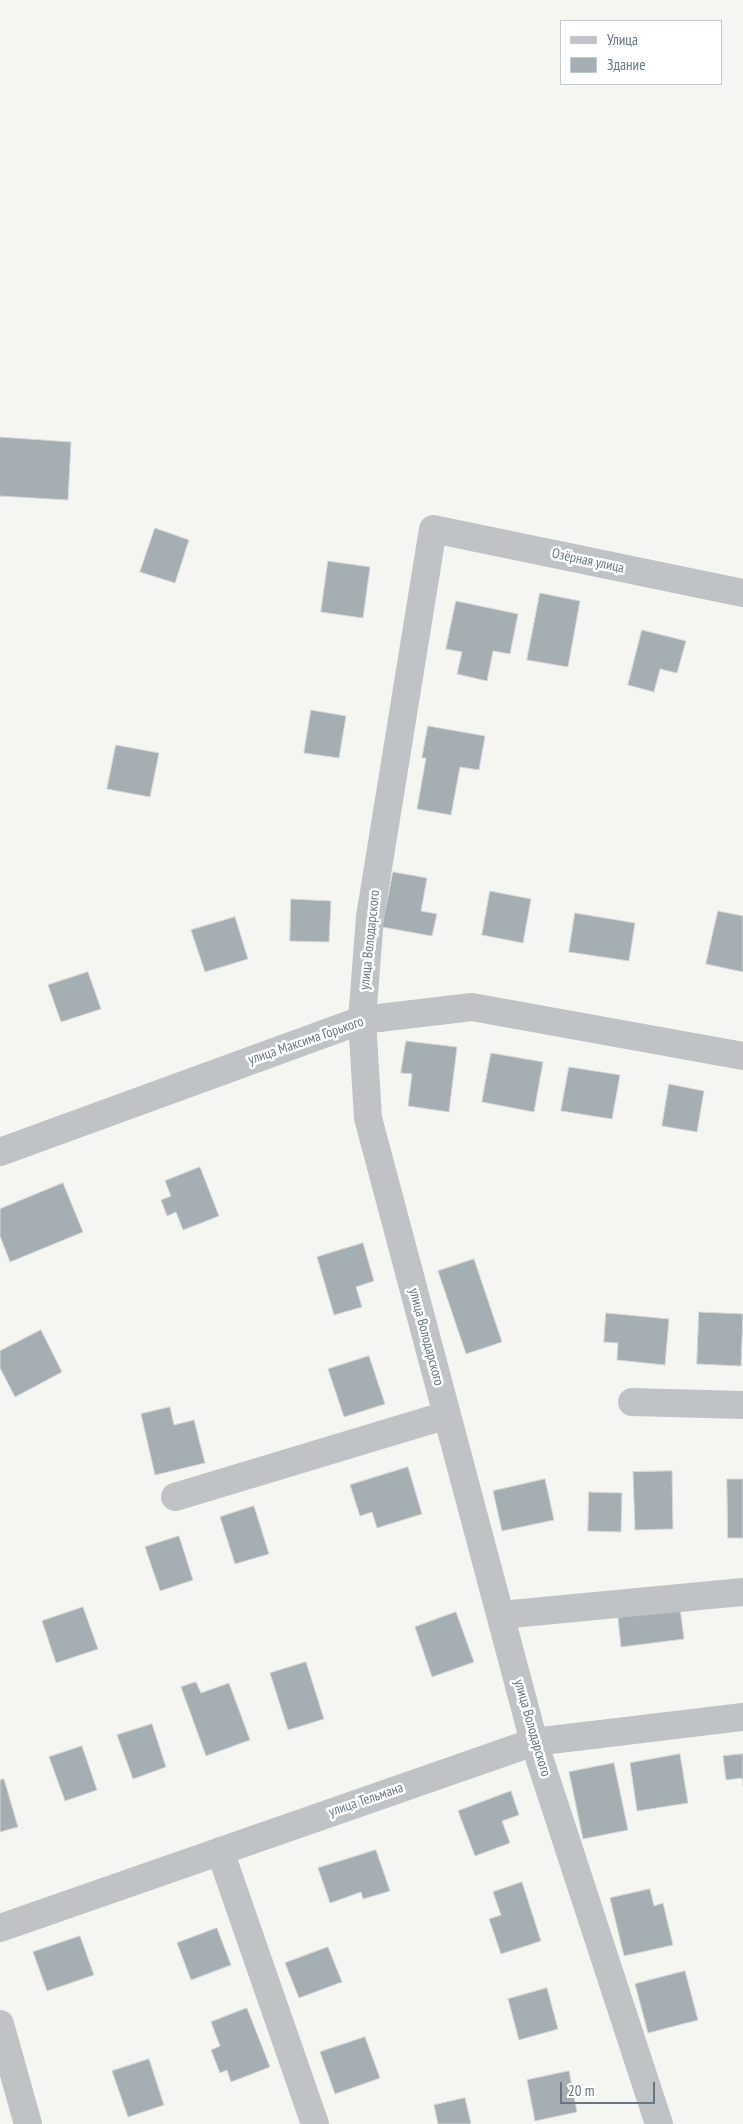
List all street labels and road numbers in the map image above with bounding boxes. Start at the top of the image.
street label: Озёрная улица [550,545,626,577]
street label: улица Володарского [356,889,384,991]
street label: улица Максима Горького [246,1013,366,1069]
street label: улица Володарского [405,1286,447,1388]
street label: улица Володарского [510,1677,554,1779]
street label: улица Тельмана [327,1779,405,1821]

